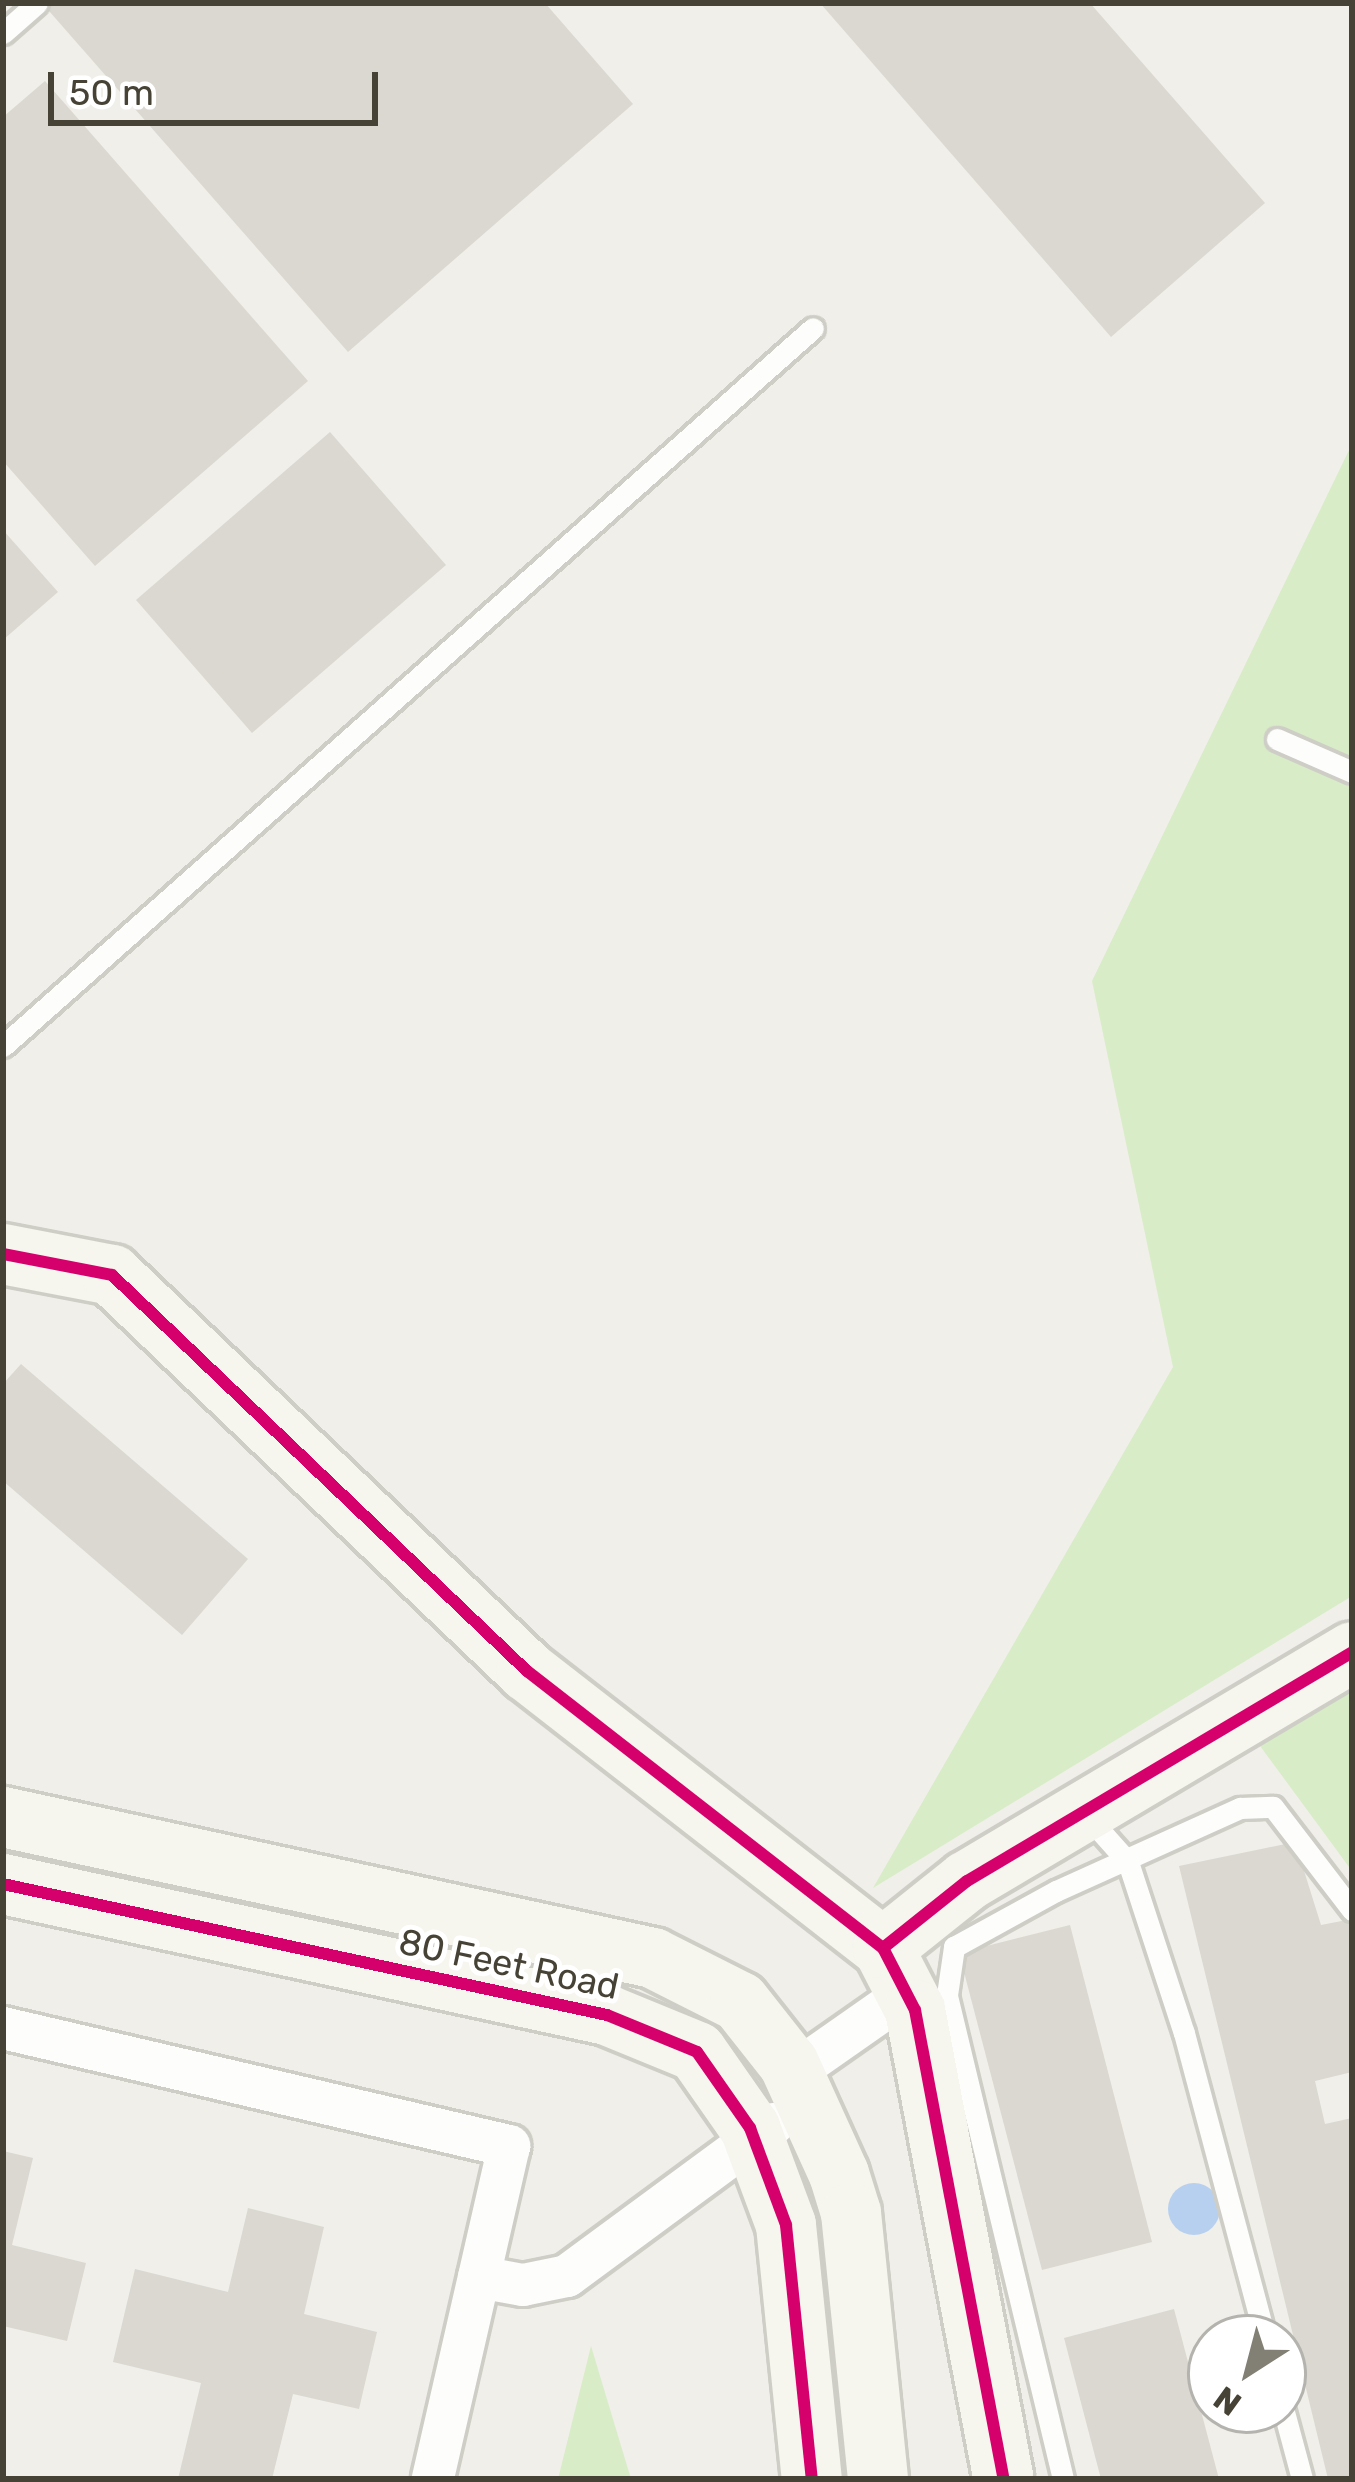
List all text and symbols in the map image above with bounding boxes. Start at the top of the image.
scale bar [54,48,384,122]
text: 50 m [69,71,154,114]
street label: 80 Feet Road [395,1920,623,2008]
north arrow [1187,2314,1307,2434]
text: N [1206,2378,1248,2424]

